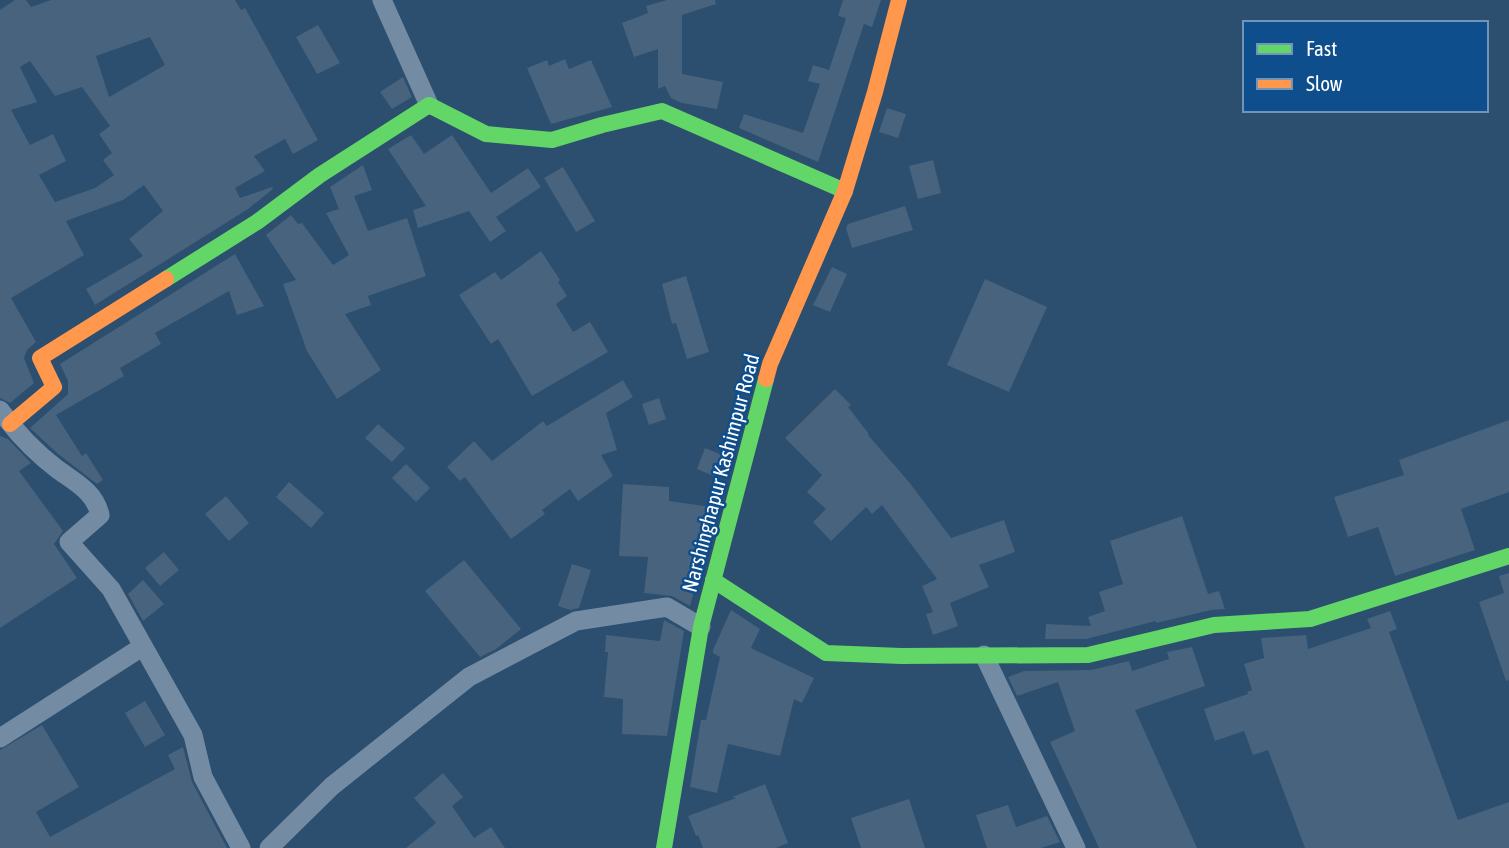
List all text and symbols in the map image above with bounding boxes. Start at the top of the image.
legend [1243,21,1488,112]
text: Fast [1306,36,1337,60]
text: Slow [1306,71,1343,95]
street label: Narshinghapur Kashimpur Road [677,351,763,594]

